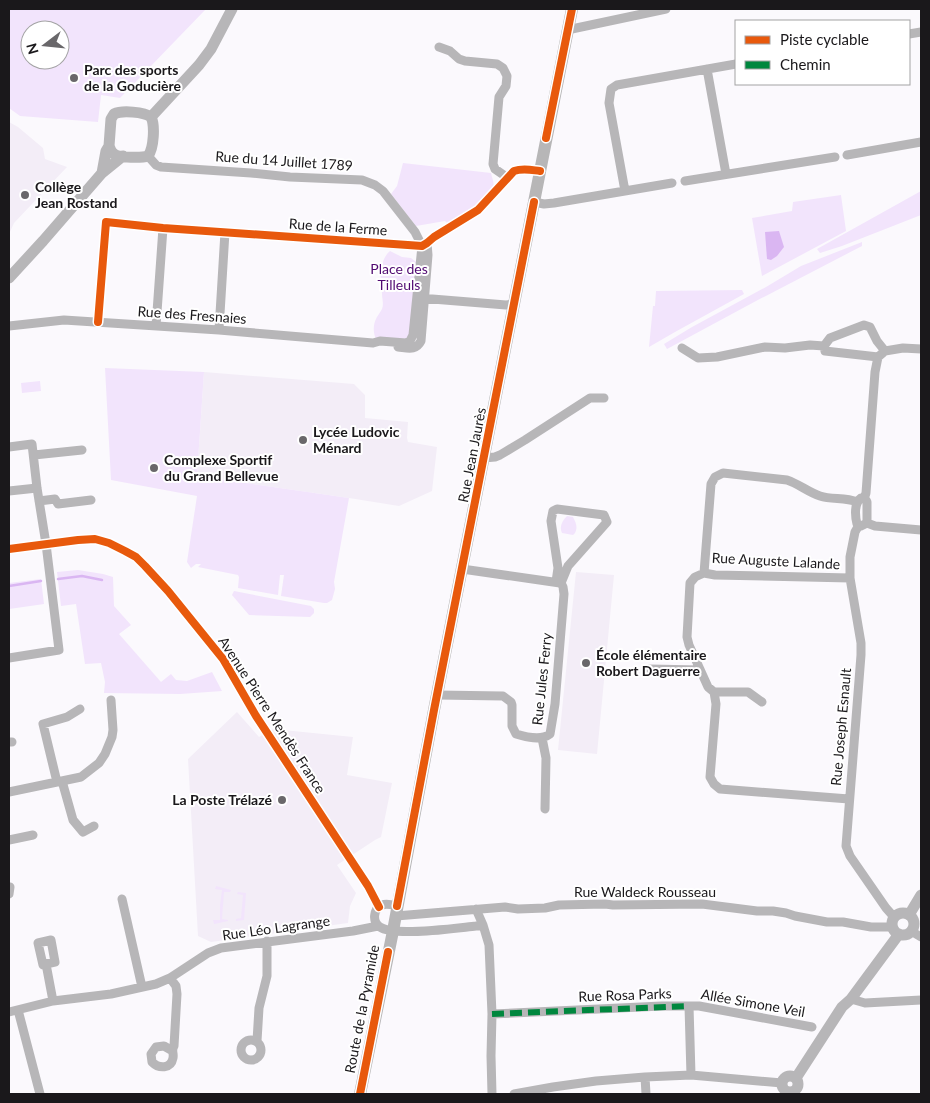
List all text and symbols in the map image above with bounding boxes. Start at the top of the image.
north arrow [20,20,70,70]
legend [735,20,910,85]
text: Piste cyclable [780,30,869,48]
text: N [22,41,42,56]
text: Chemin [780,55,831,73]
place label: Parc des sports de la Goducière [84,61,182,94]
marker: Parc des sports de la Goducière [68,72,80,84]
street label: Rue du 14 Juillet 1789 [215,147,353,174]
place label: Collège Jean Rostand [35,178,118,211]
marker: Collège Jean Rostand [19,189,31,201]
street label: Rue de la Ferme [288,215,388,238]
park label: Place des Tilleuls [370,260,428,293]
street label: Rue des Fresnaies [137,302,247,327]
street label: Rue Jean Jaurès [454,406,489,504]
place label: Lycée Ludovic Ménard [313,423,400,456]
marker: Lycée Ludovic Ménard [297,434,309,446]
place label: Complexe Sportif du Grand Bellevue [164,451,279,484]
marker: Complexe Sportif du Grand Bellevue [148,462,160,474]
street label: Rue Auguste Lalande [711,549,841,572]
street label: Rue Jules Ferry [528,631,555,726]
street label: Avenue Pierre Mendès France [215,633,330,796]
place label: École élémentaire Robert Daguerre [596,646,707,679]
marker: École élémentaire Robert Daguerre [580,657,592,669]
street label: Rue Joseph Esnault [827,667,854,787]
place label: La Poste Trélazé [172,791,273,808]
marker: La Poste Trélazé [276,794,288,806]
street label: Rue Waldeck Rousseau [574,883,716,900]
street label: Rue Léo Lagrange [221,912,331,943]
street label: Route de la Pyramide [341,943,382,1075]
street label: Rue Rosa Parks [578,984,672,1005]
street label: Allée Simone Veil [700,985,807,1020]

